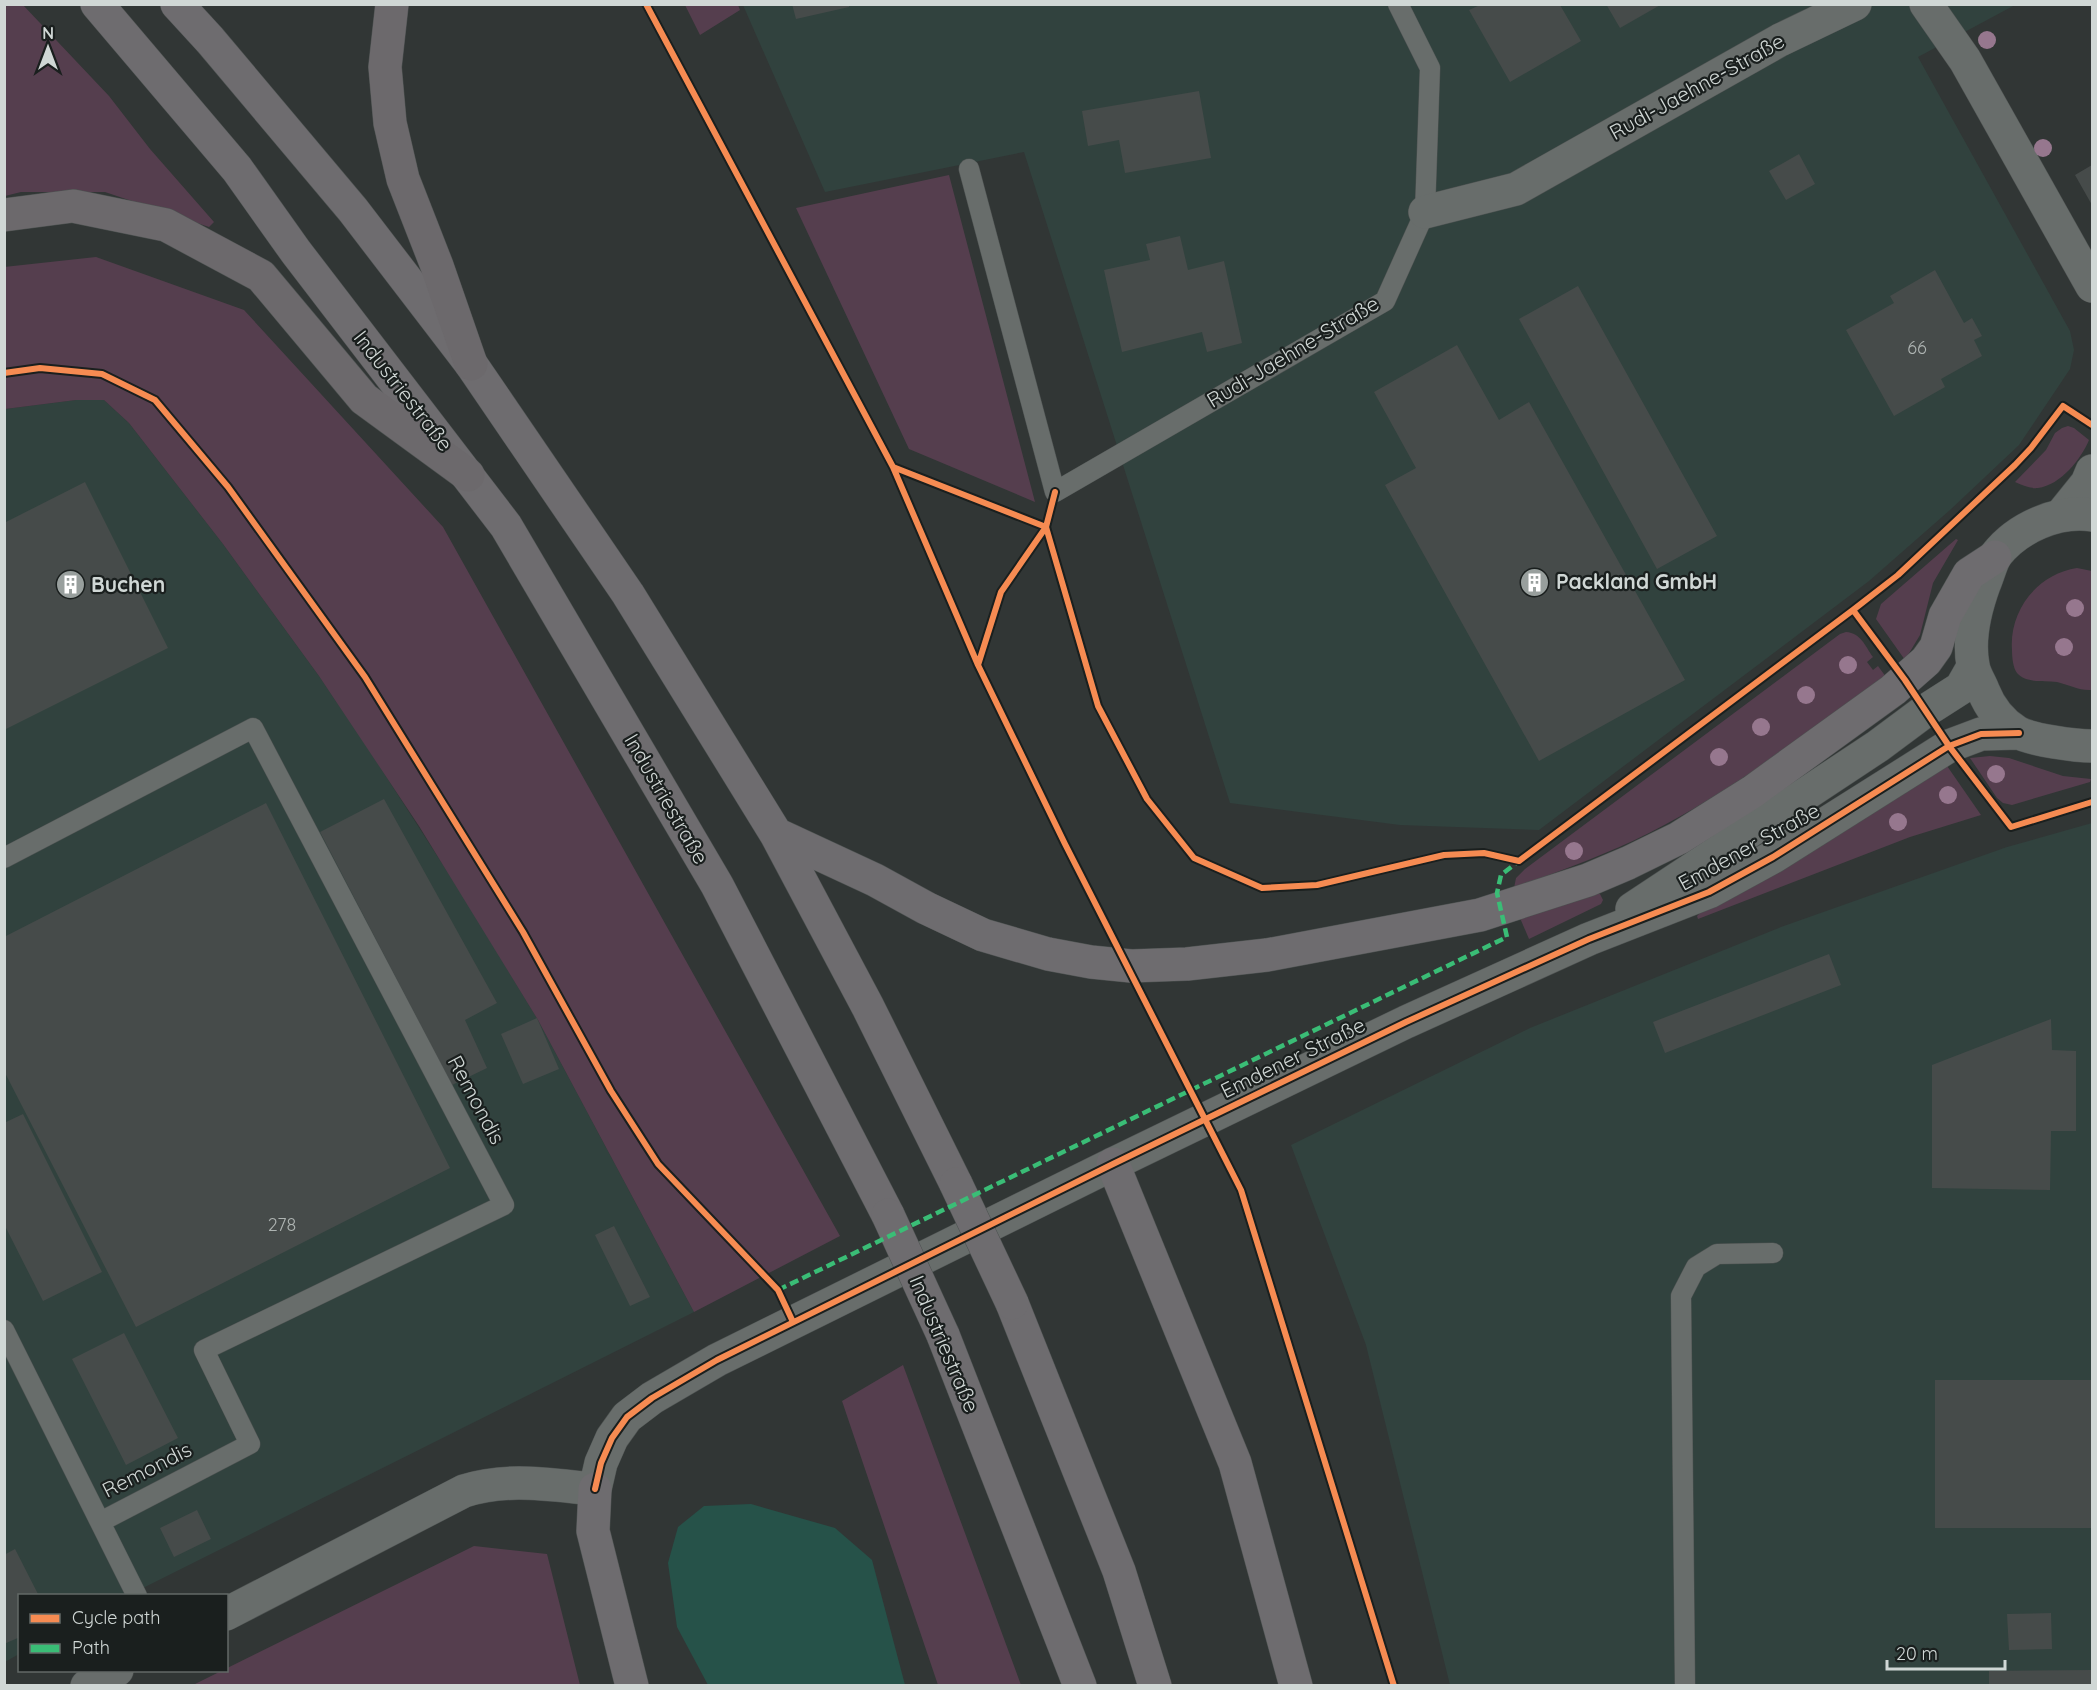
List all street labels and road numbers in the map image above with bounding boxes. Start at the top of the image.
street label: Rudi-Jaehne-Straße [1604,27,1789,145]
street label: Rudi-Jaehne-Straße [1202,290,1383,413]
street label: Industriestraße [349,325,459,456]
street label: Industriestraße [619,729,715,868]
street label: Emdener Straße [1673,797,1824,896]
street label: Emdener Straße [1216,1011,1369,1103]
street label: Remondis [443,1051,511,1148]
street label: Industriestraße [904,1271,985,1416]
street label: Remondis [97,1436,196,1503]

